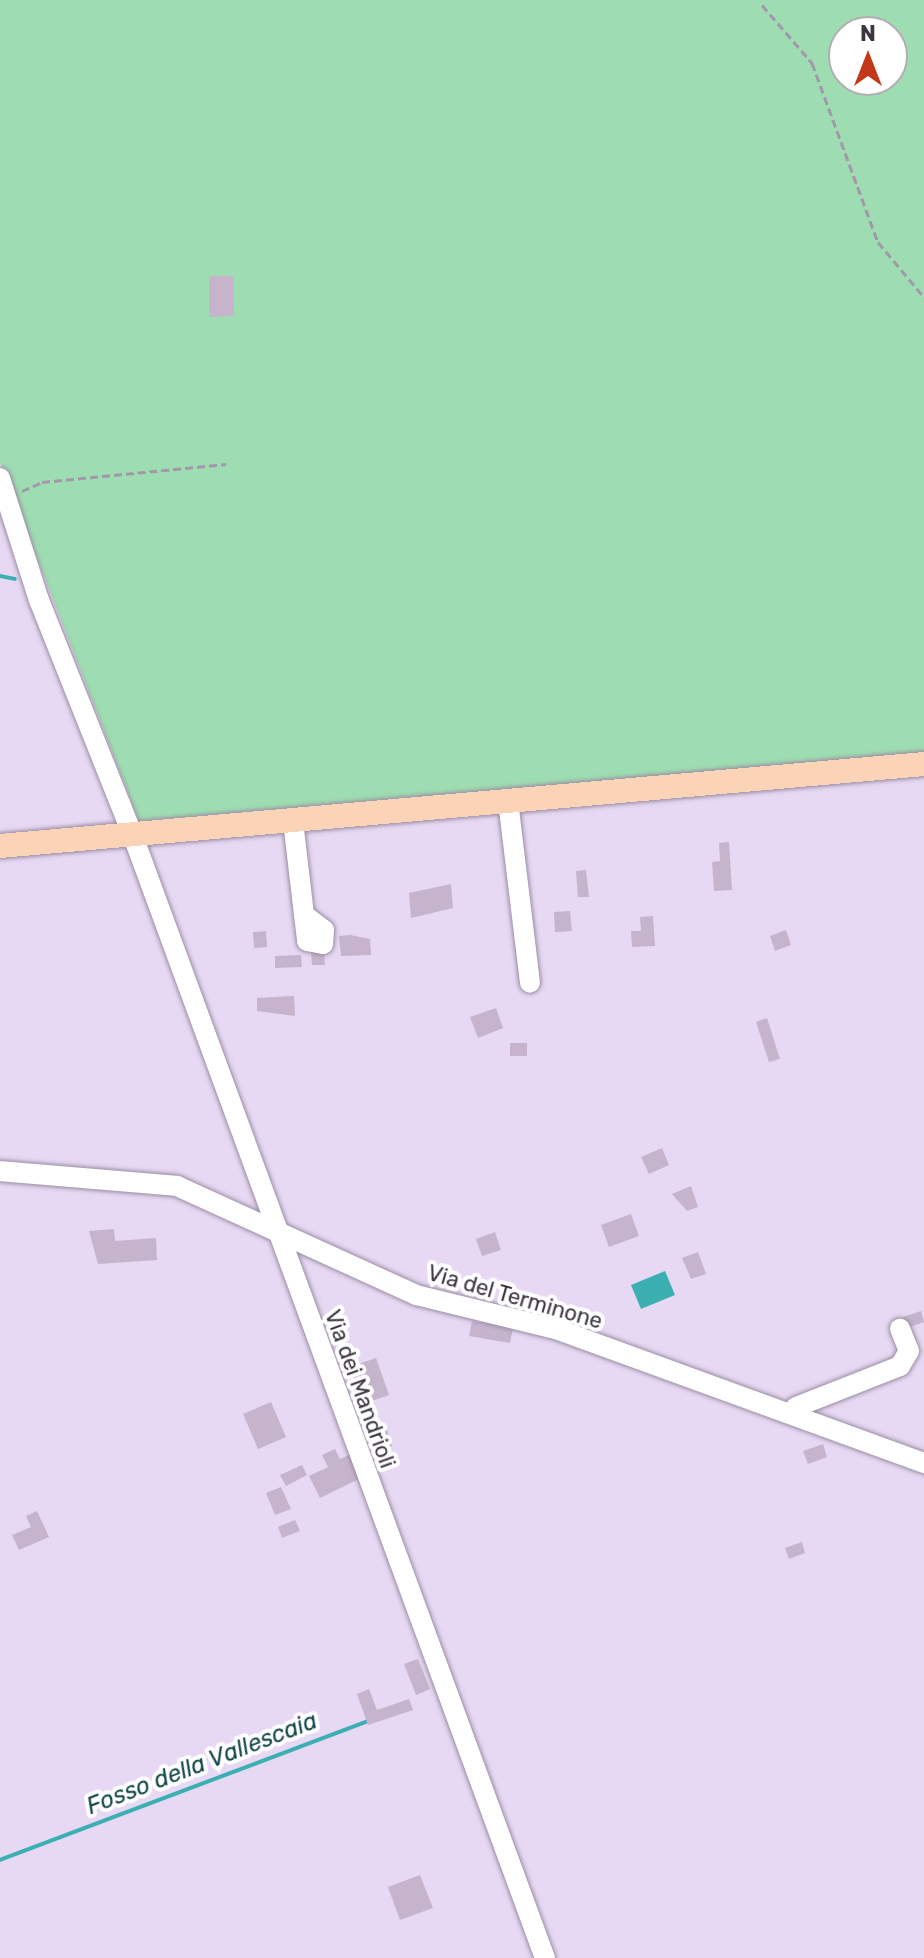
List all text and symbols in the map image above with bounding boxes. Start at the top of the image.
north arrow [828,16,908,96]
text: N [860,20,876,47]
street label: Via del Terminone [424,1259,606,1335]
street label: Via dei Mandrioli [319,1306,401,1472]
water label: Fosso della Vallescaia [82,1707,322,1821]

